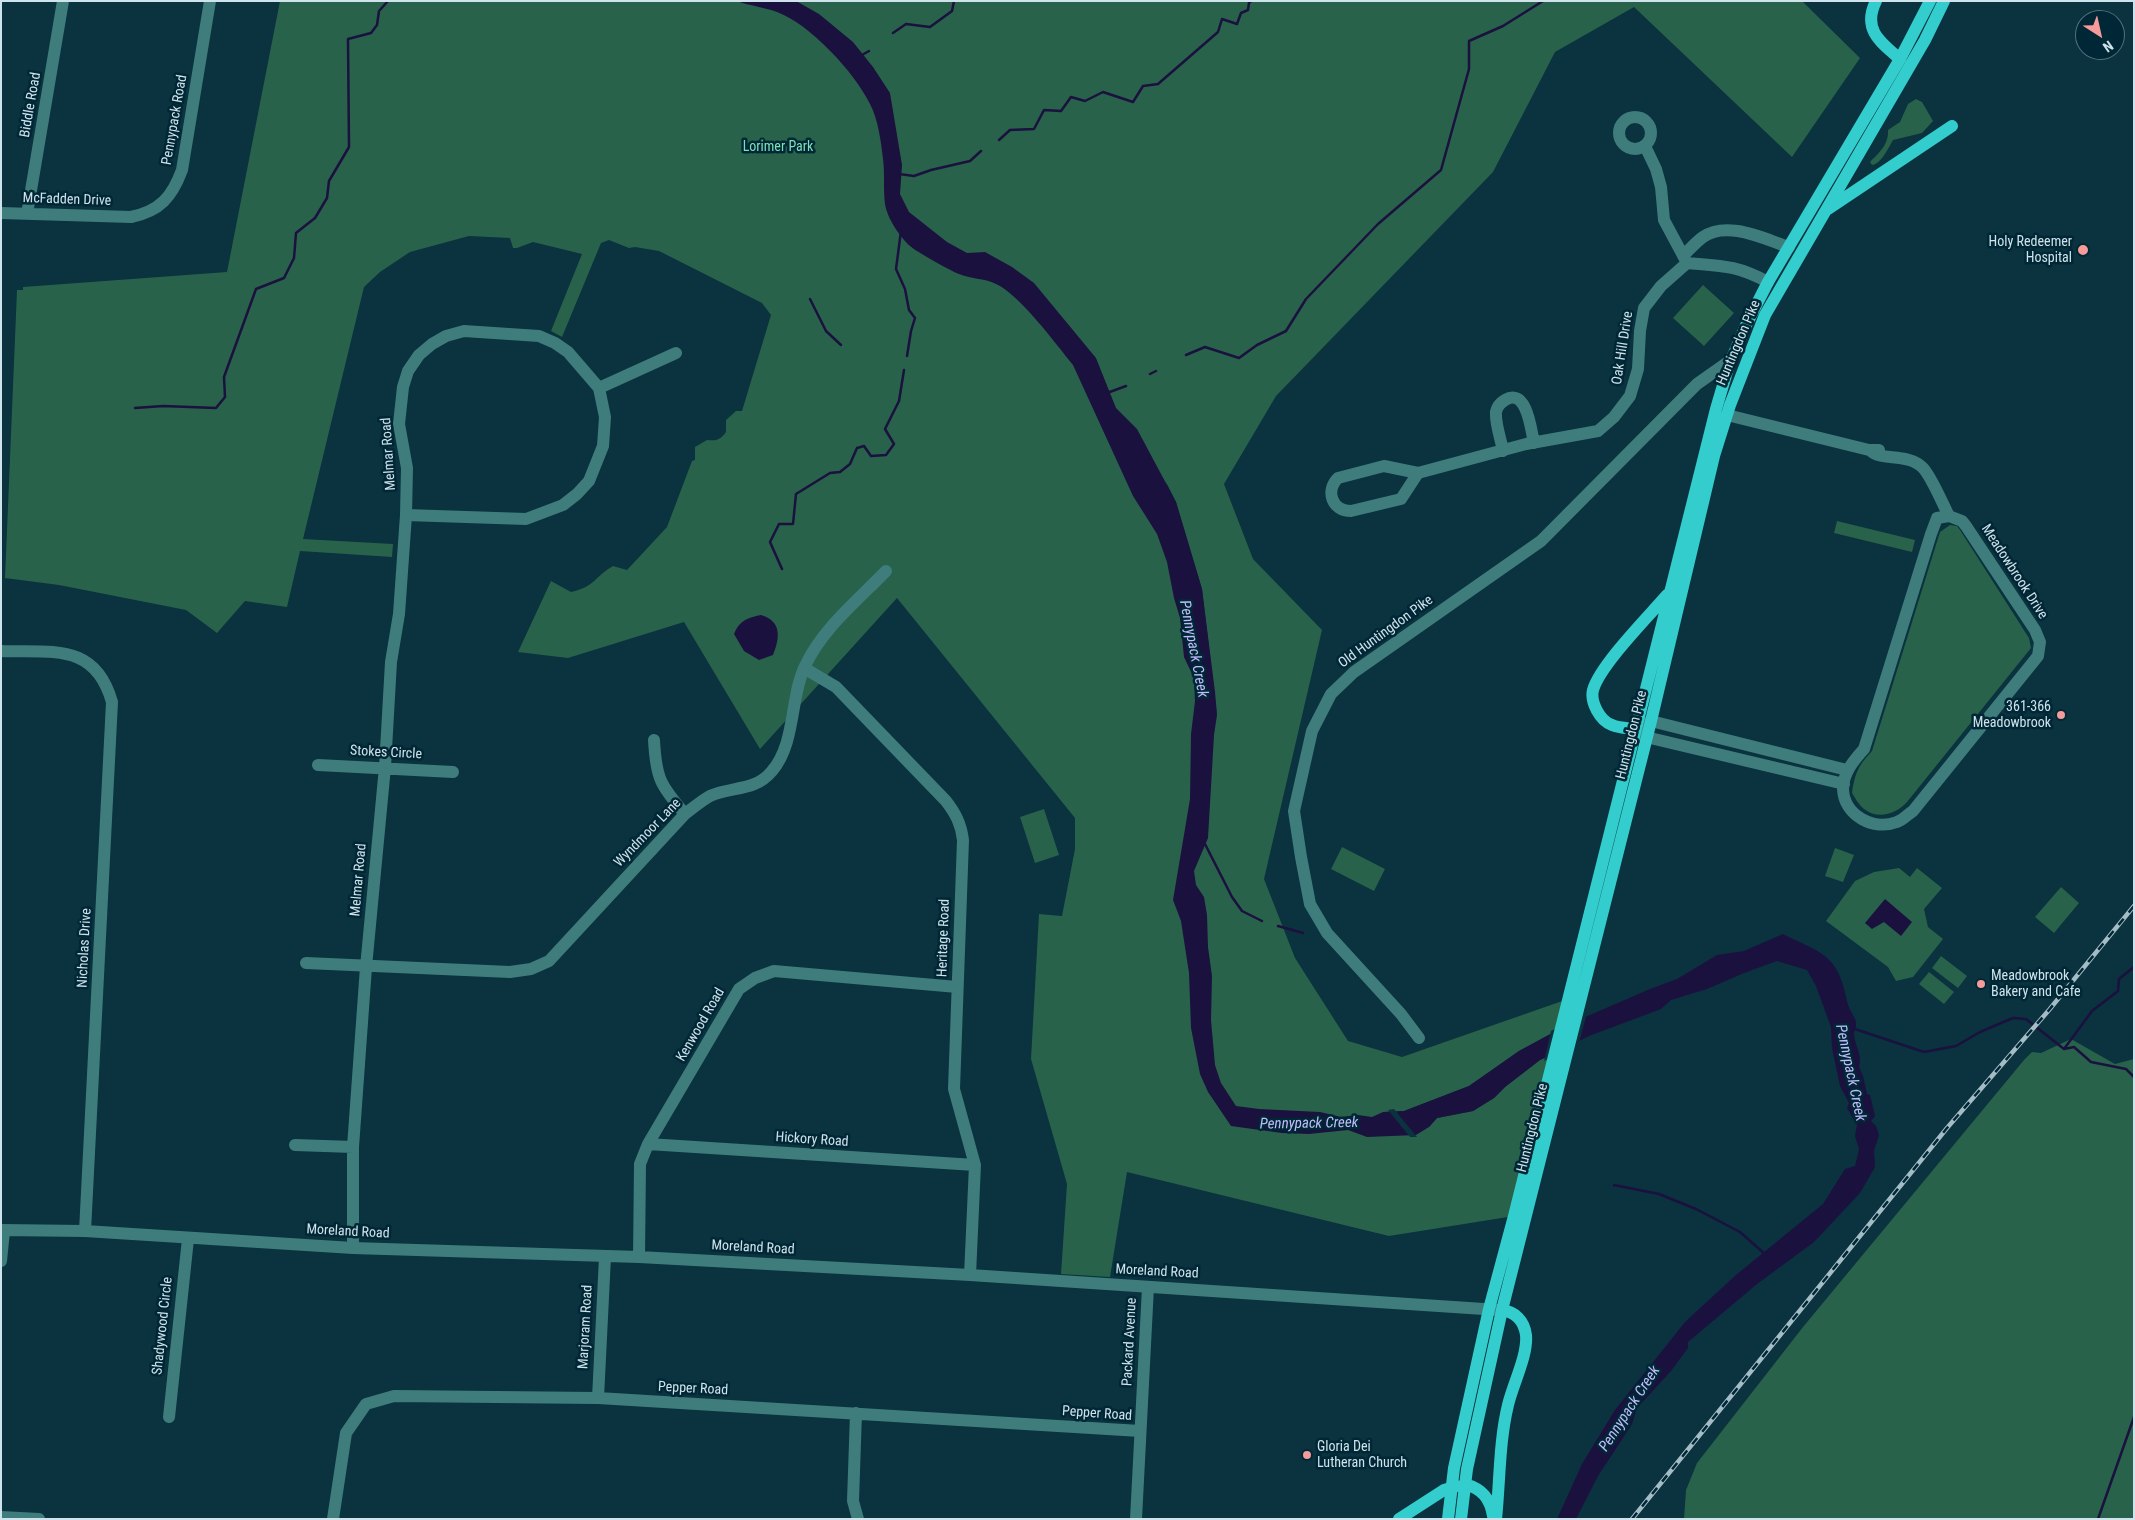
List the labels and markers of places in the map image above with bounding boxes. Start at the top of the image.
place label: Holy Redeemer Hospital [1989,234,2072,266]
marker: Holy Redeemer Hospital [2076,243,2090,257]
place label: 361-366 Meadowbrook [1973,699,2051,732]
marker: 361-366 Meadowbrook [2055,709,2067,721]
place label: Meadowbrook Bakery and Cafe [1991,968,2081,1000]
marker: Meadowbrook Bakery and Cafe [1975,978,1987,990]
place label: Gloria Dei Lutheran Church [1317,1439,1407,1471]
marker: Gloria Dei Lutheran Church [1301,1449,1313,1461]

